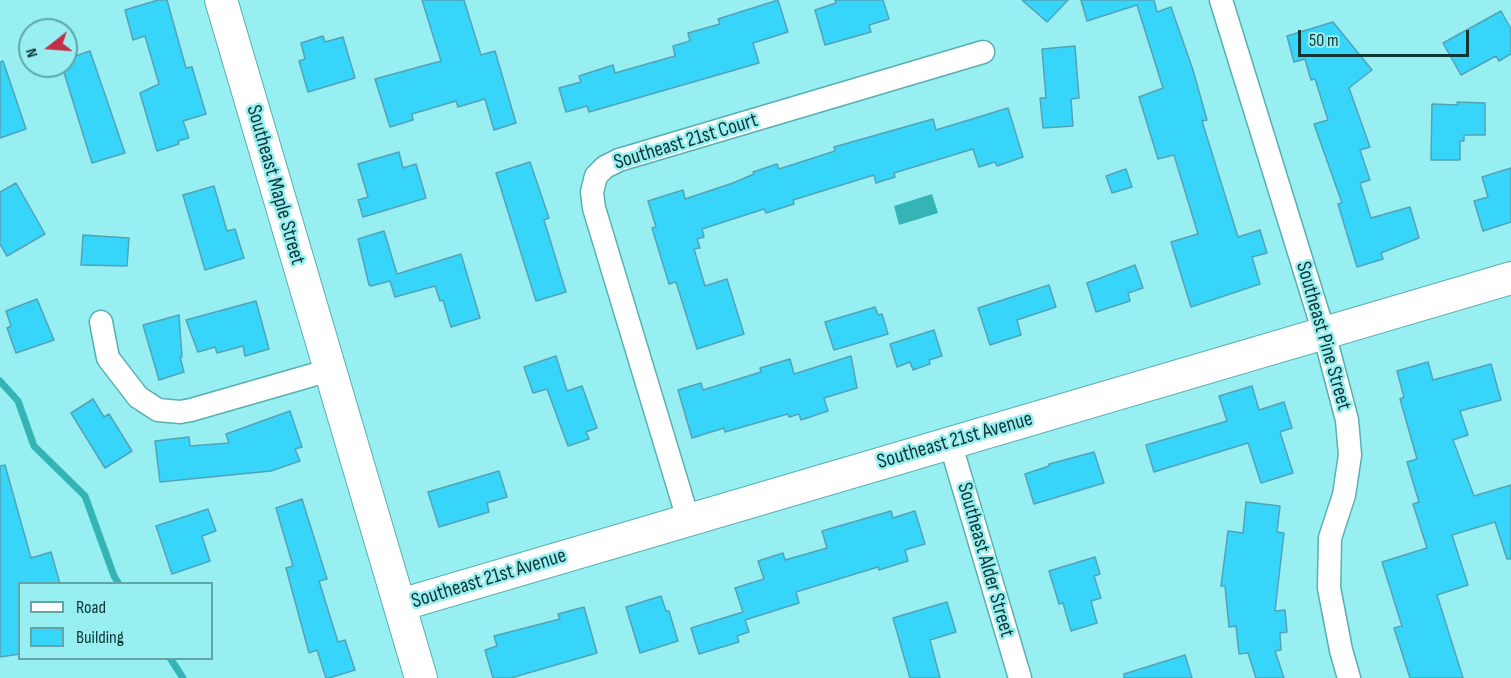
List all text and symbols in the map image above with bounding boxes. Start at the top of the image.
north arrow [18,18,78,78]
scale bar [1301,18,1472,56]
text: 50 m [1309,30,1339,51]
text: N [22,46,43,60]
street label: Southeast Maple Street [240,102,310,268]
street label: Southeast 21st Court [611,108,761,176]
street label: Southeast Pine Street [1290,259,1356,413]
street label: Southeast 21st Avenue [874,407,1036,475]
street label: Southeast Alder Street [951,480,1019,640]
street label: Southeast 21st Avenue [409,544,569,614]
legend [18,582,213,660]
text: Road [76,597,106,618]
text: Building [76,627,124,648]

